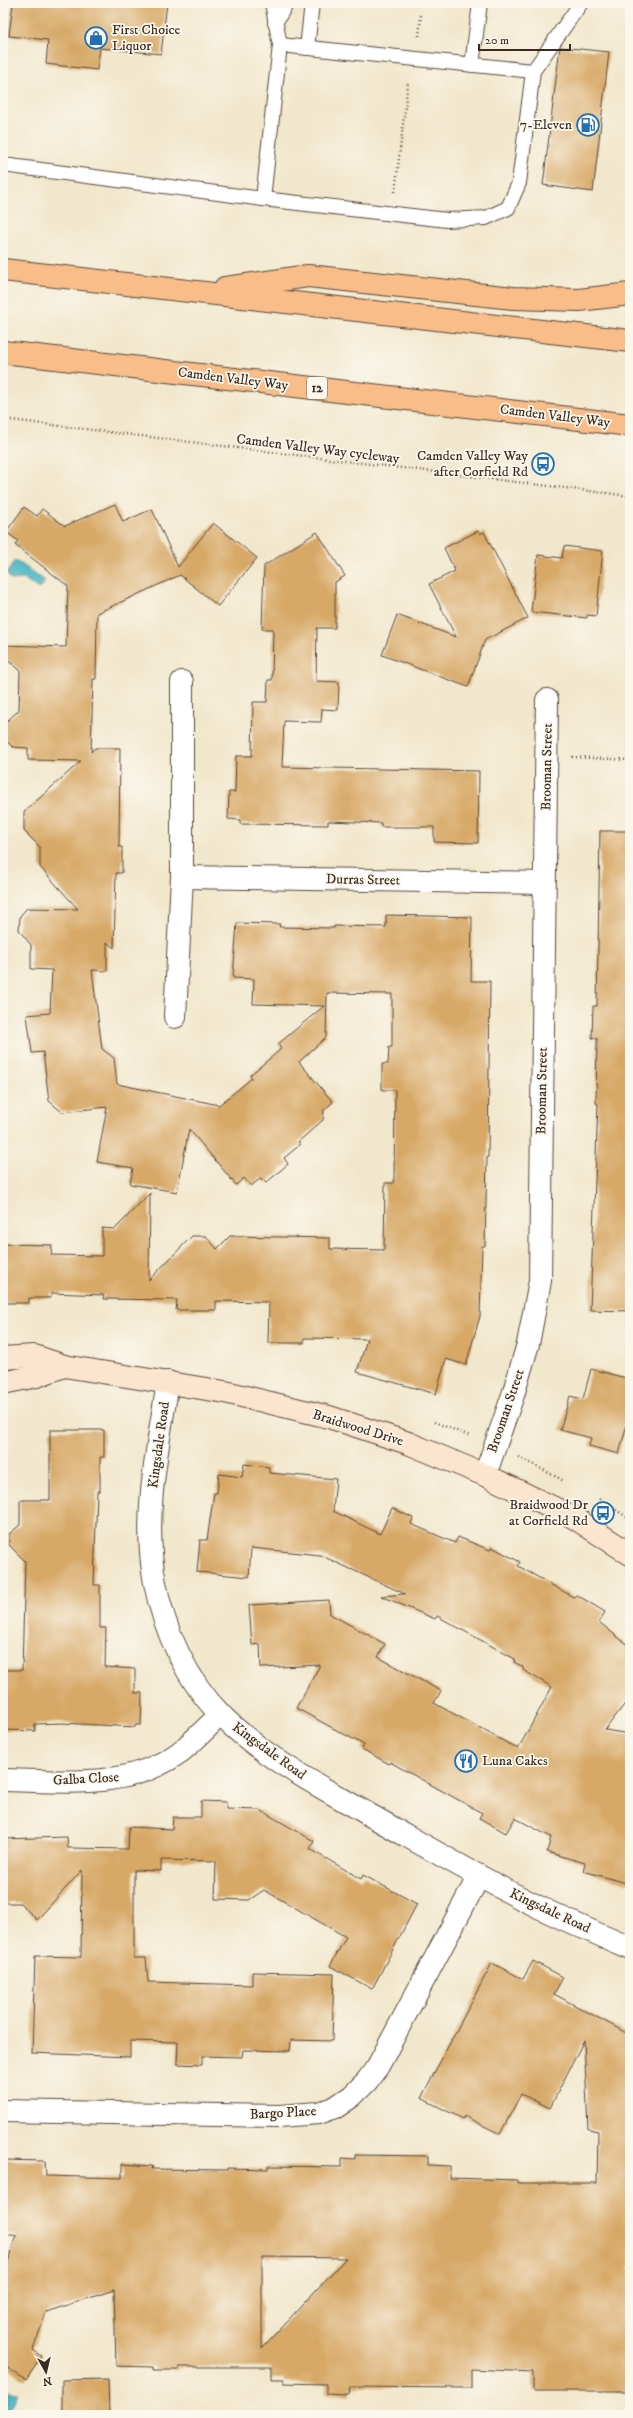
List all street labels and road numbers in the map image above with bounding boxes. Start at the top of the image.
street label: Camden Valley Way [177,363,290,395]
road number: 12 [307,377,327,399]
street label: Camden Valley Way [499,400,612,432]
street label: Camden Valley Way cycleway [235,430,401,468]
street label: Brooman Street [537,723,557,811]
street label: Durras Street [326,870,401,890]
street label: Brooman Street [532,1047,552,1135]
street label: Brooman Street [483,1366,529,1455]
street label: Kingsdale Road [144,1401,174,1489]
street label: Braidwood Drive [310,1406,406,1450]
street label: Kingsdale Road [228,1718,310,1784]
street label: Galba Close [52,1768,120,1790]
street label: Kingsdale Road [507,1884,593,1938]
street label: Bargo Place [249,2102,317,2124]

